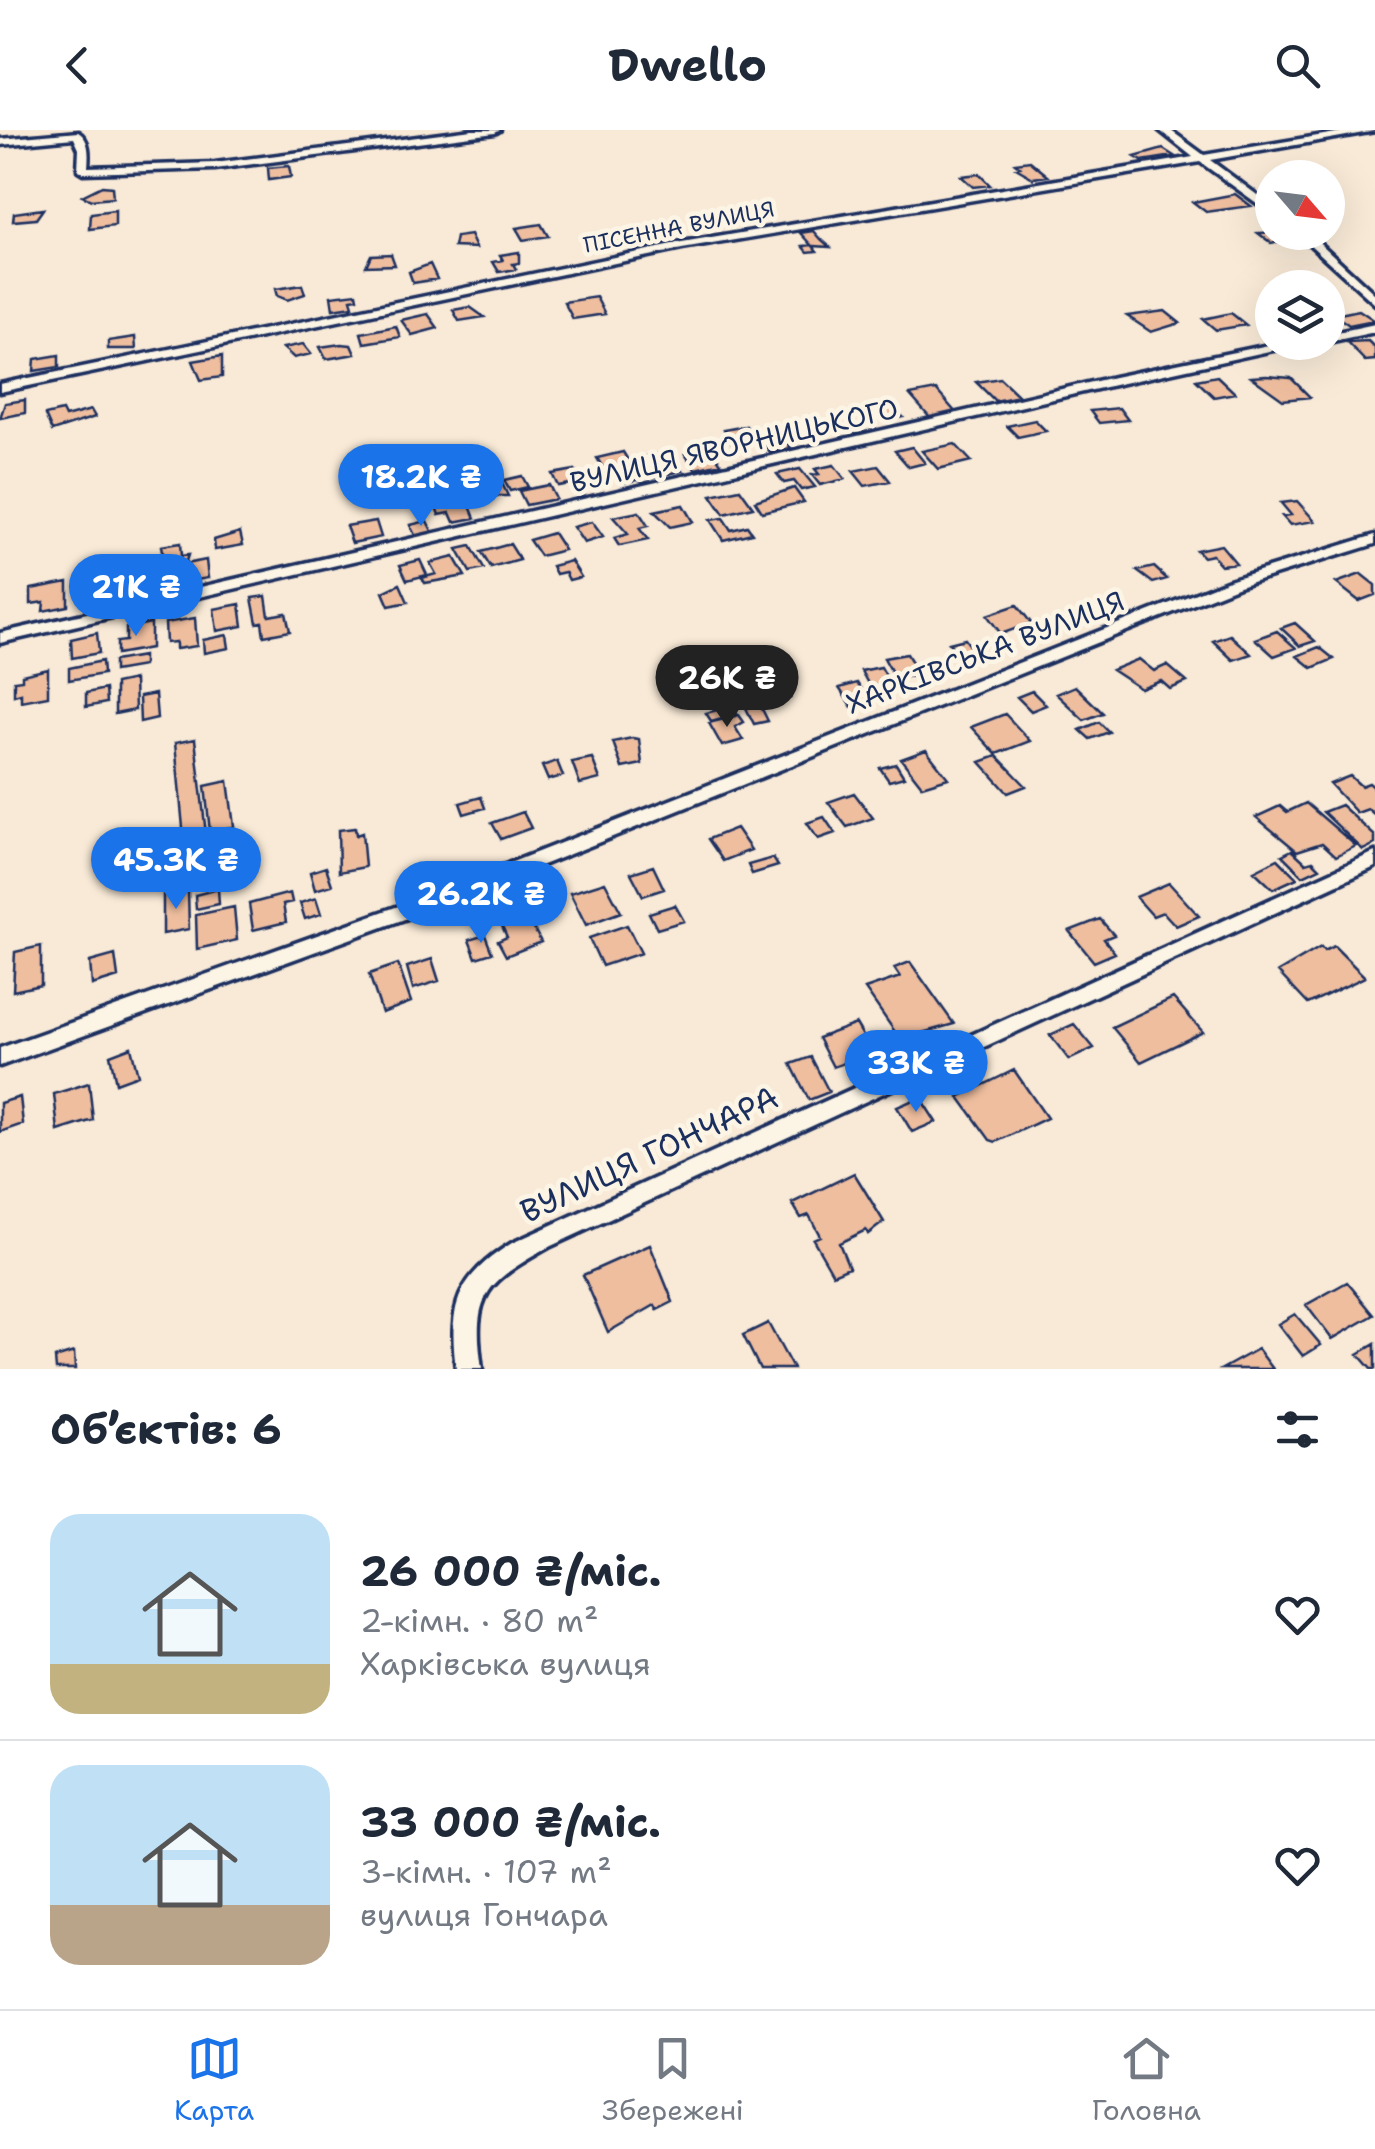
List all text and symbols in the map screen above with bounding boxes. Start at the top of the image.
text: Dwello [608,35,767,95]
icon: back [50,38,105,93]
icon: search [1270,38,1325,93]
north arrow [1255,160,1345,250]
map controls [1255,160,1345,360]
street label: ПІСЕННА ВУЛИЦЯ [581,194,777,260]
button: layers [1255,270,1345,360]
street label: ВУЛИЦЯ ЯВОРНИЦЬКОГО [566,389,902,501]
pin: 18.2K ₴ [329,444,513,529]
text: 18.2K ₴ [360,455,482,498]
pin: 21K ₴ [66,554,206,639]
text: 21K ₴ [91,565,181,608]
street label: ХАРКІВСЬКА ВУЛИЦЯ [840,581,1130,723]
pin: 26K ₴ [657,645,797,730]
text: 26K ₴ [678,656,776,699]
pin: 45.3K ₴ [84,827,268,912]
text: 45.3K ₴ [113,838,239,881]
pin: 26.2K ₴ [389,861,573,946]
text: 26.2K ₴ [416,872,546,915]
pin: 33K ₴ [846,1030,986,1115]
text: 33K ₴ [867,1041,965,1084]
street label: ВУЛИЦЯ ГОНЧАРА [513,1075,785,1233]
text: Об’єктів: 6 [50,1401,282,1457]
icon: filters [1270,1402,1325,1457]
text: 26 000 ₴/міс. [360,1543,661,1599]
icon: home [130,1554,250,1674]
icon: heart [1270,1587,1325,1642]
text: 2-кімн. · 80 m² [360,1599,598,1642]
text: Харківська вулиця [360,1642,651,1685]
text: 33 000 ₴/міс. [360,1794,661,1850]
icon: home [130,1805,250,1925]
icon: heart [1270,1838,1325,1893]
text: 3-кімн. · 107 m² [360,1850,612,1893]
text: вулиця Гончара [360,1893,608,1936]
tab: Карта [174,2031,254,2129]
tab: Збережені [602,2031,744,2129]
tab: Головна [1092,2031,1201,2129]

